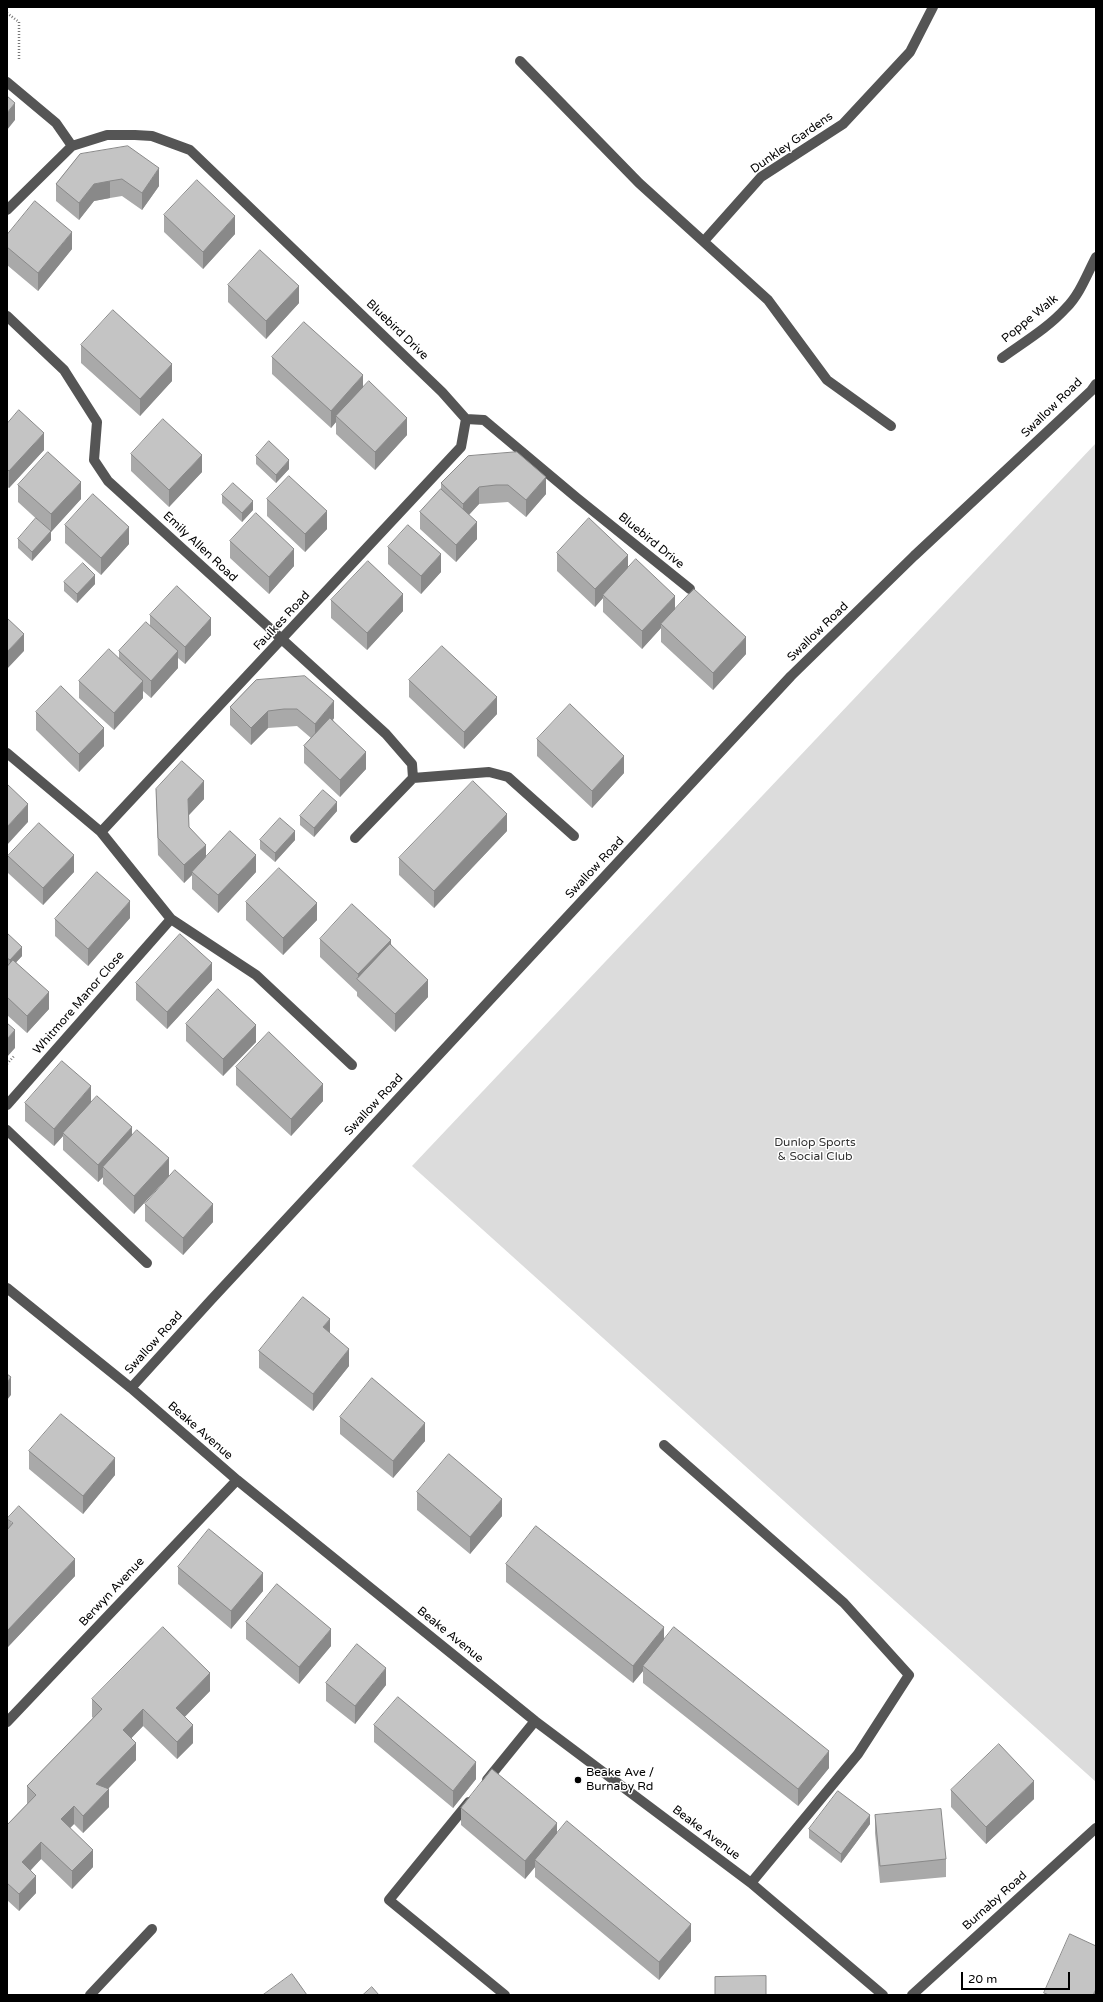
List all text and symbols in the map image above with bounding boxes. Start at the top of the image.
street label: Dunkley Gardens [748,109,836,177]
street label: Poppe Walk [999,292,1061,346]
street label: Bluebird Drive [363,297,431,363]
street label: Swallow Road [1019,375,1085,441]
street label: Emily Allen Road [160,509,240,585]
street label: Bluebird Drive [615,510,687,572]
street label: Faulkes Road [251,588,313,654]
street label: Swallow Road [785,599,851,665]
street label: Swallow Road [563,834,627,902]
street label: Whitmore Manor Close [30,949,128,1057]
street label: Swallow Road [342,1071,406,1139]
park label: Dunlop Sports & Social Club [774,1136,856,1164]
street label: Swallow Road [122,1309,186,1377]
street label: Beake Avenue [165,1399,235,1463]
street label: Berwyn Avenue [76,1555,148,1629]
street label: Beake Avenue [414,1604,486,1666]
place label: Beake Ave / Burnaby Rd [586,1766,654,1794]
marker: Beake Ave / Burnaby Rd [573,1775,583,1785]
street label: Beake Avenue [669,1803,743,1863]
street label: Burnaby Road [960,1868,1030,1934]
scale bar [963,1964,1072,1990]
text: 20 m [968,1972,997,1986]

